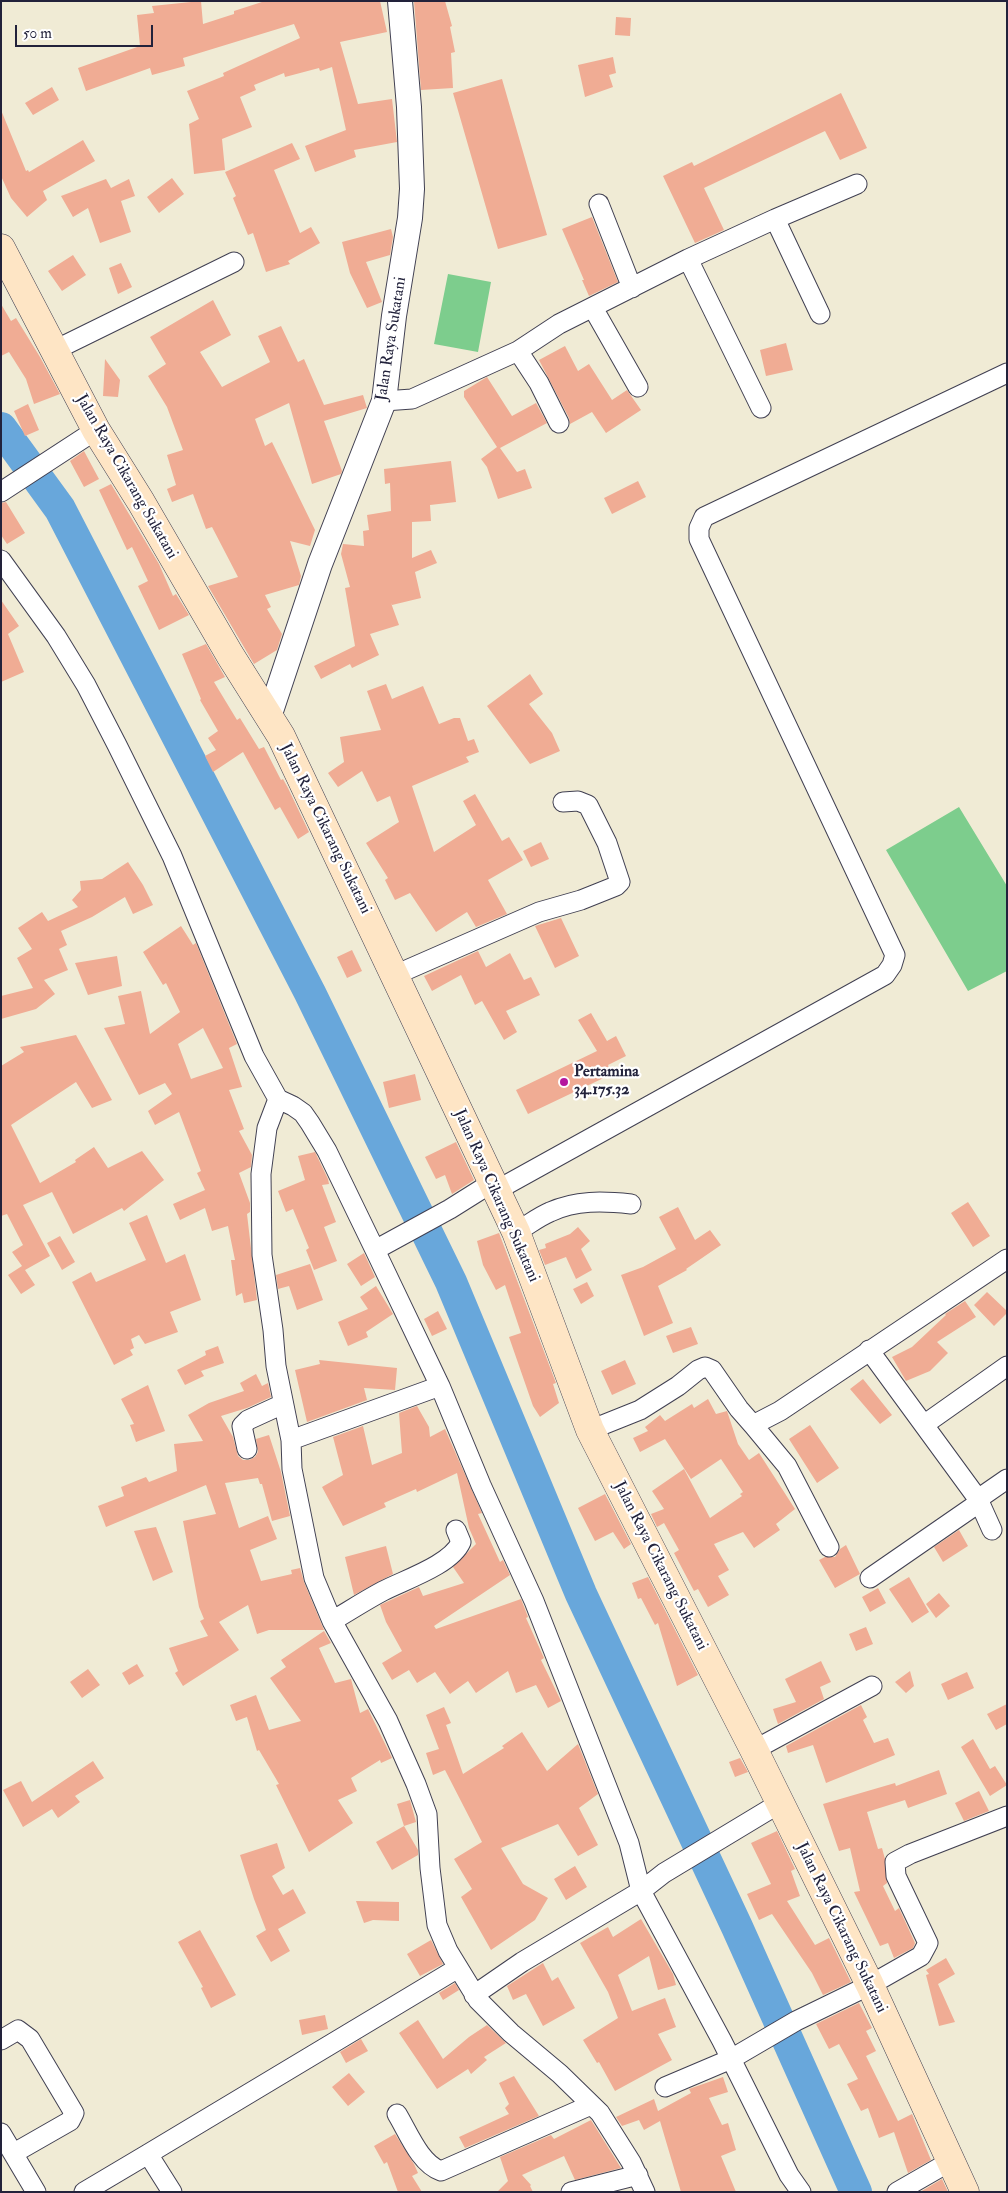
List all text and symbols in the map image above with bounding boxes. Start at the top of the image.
scale bar [18,15,155,47]
text: 50 m [23,24,52,43]
street label: Jalan Raya Sukatani [373,276,411,402]
street label: Jalan Raya Cikarang Sukatani [71,391,181,563]
street label: Jalan Raya Cikarang Sukatani [275,741,375,917]
place label: Pertamina 34.175.32 [574,1063,639,1101]
marker: Pertamina 34.175.32 [558,1076,570,1088]
street label: Jalan Raya Cikarang Sukatani [449,1107,543,1285]
street label: Jalan Raya Cikarang Sukatani [609,1478,711,1654]
street label: Jalan Raya Cikarang Sukatani [791,1840,891,2016]

